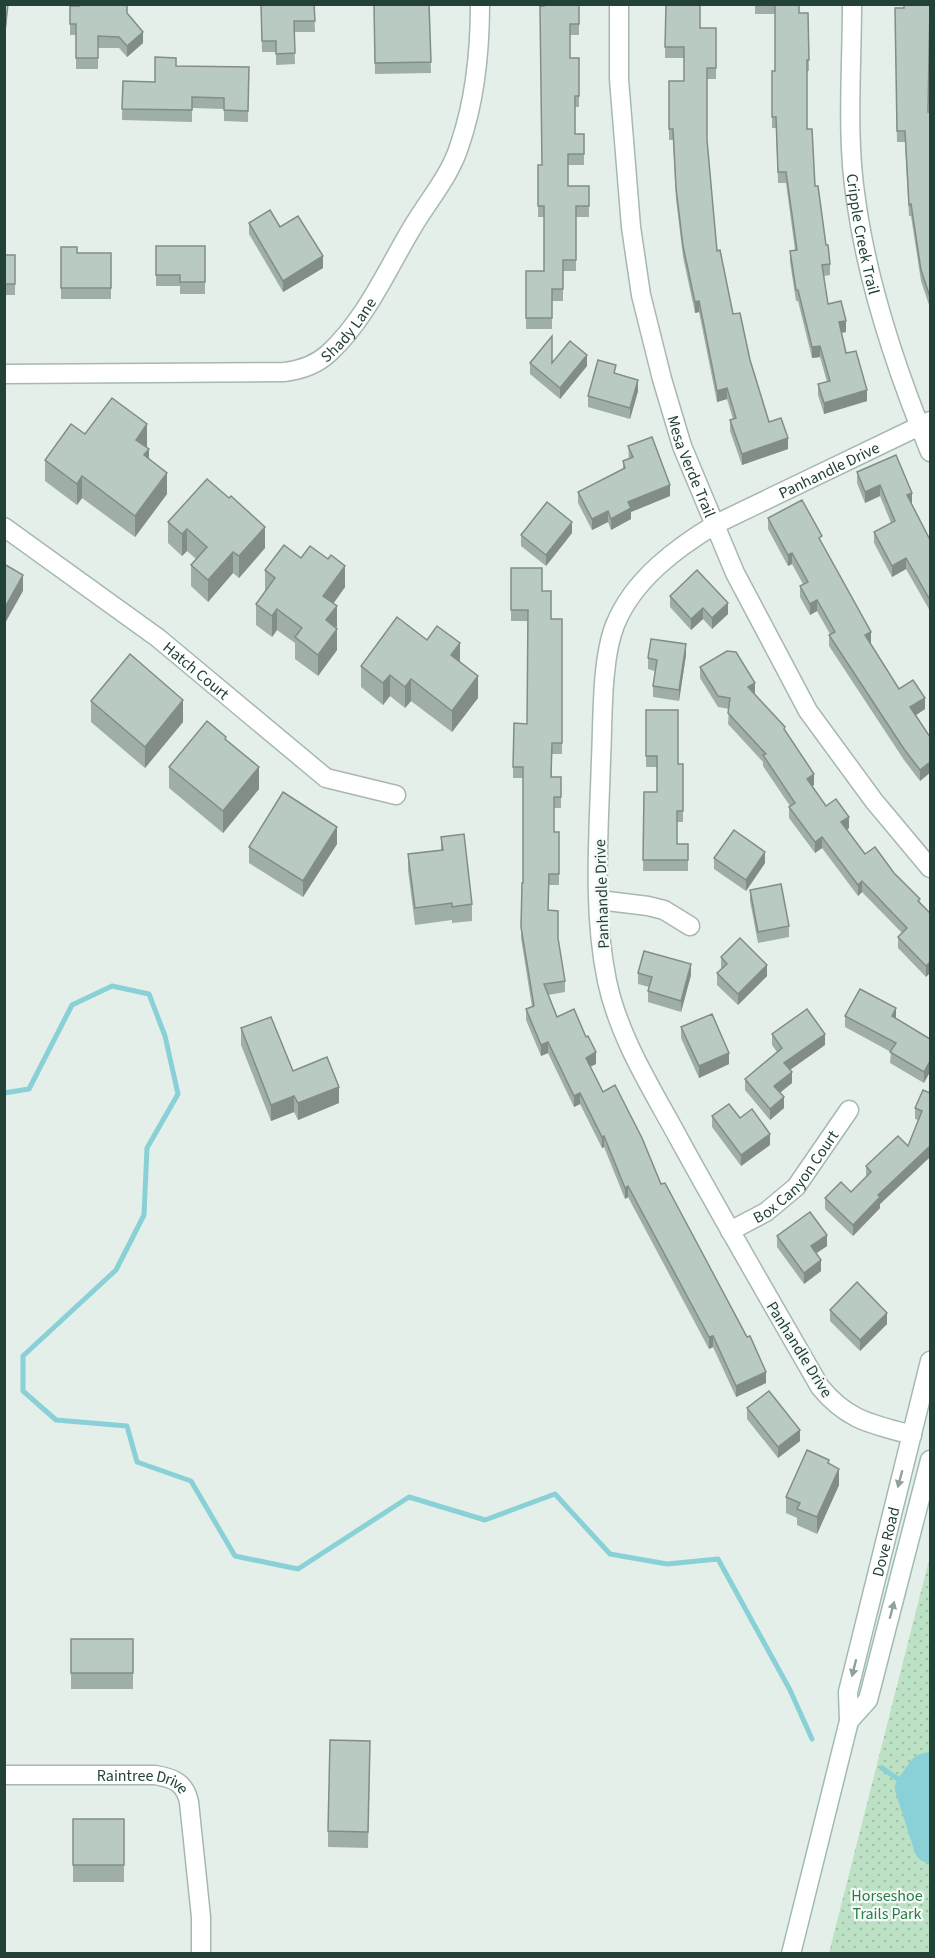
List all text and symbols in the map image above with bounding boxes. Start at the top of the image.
street label: Cripple Creek Trail [841,173,885,297]
street label: Shady Lane [316,294,382,368]
street label: Mesa Verde Trail [661,413,721,521]
street label: Panhandle Drive [775,437,883,504]
street label: Hatch Court [158,637,234,705]
street label: Panhandle Drive [589,839,615,949]
street label: Box Canyon Court [749,1126,844,1229]
street label: Panhandle Drive [761,1297,838,1402]
one-way arrow [895,1470,905,1488]
street label: Dove Road [867,1505,905,1579]
one-way arrow [888,1601,897,1619]
one-way arrow [848,1659,858,1677]
street label: Raintree Drive [97,1765,194,1799]
park label: Horseshoe Trails Park [851,1885,923,1925]

